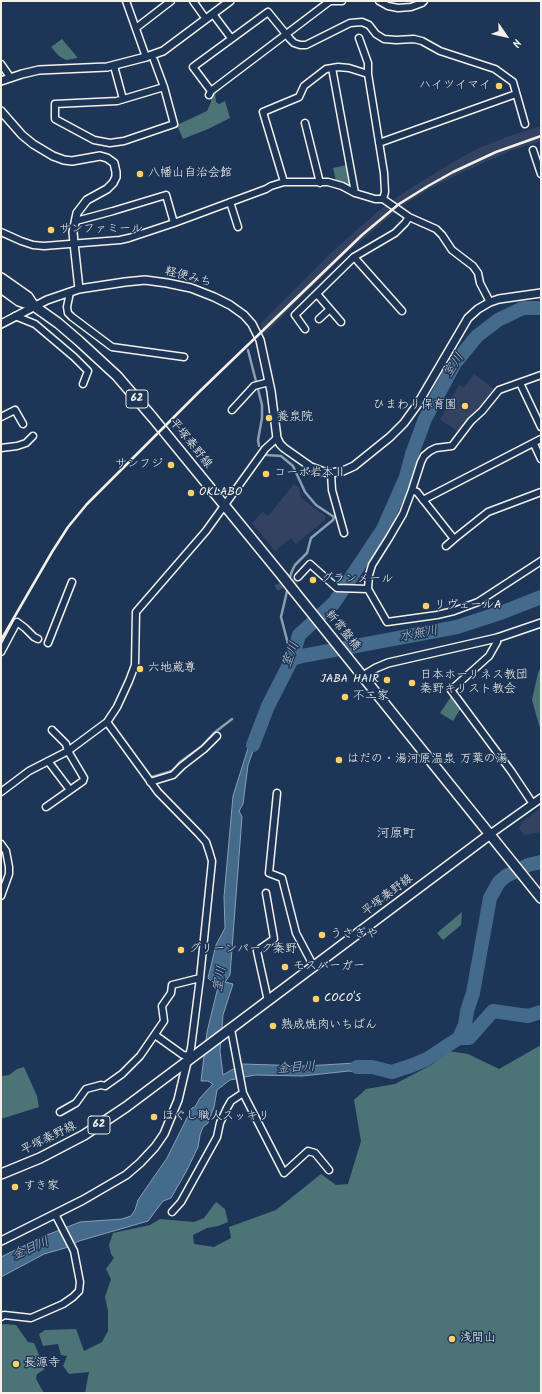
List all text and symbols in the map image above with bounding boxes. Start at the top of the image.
north arrow [486,16,526,56]
text: N [507,35,525,51]
place label: ハイツイマイ [419,79,491,93]
marker: ハイツイマイ [494,81,504,91]
place label: 八幡山自治会館 [148,167,232,181]
marker: 八幡山自治会館 [135,169,145,179]
place label: サンファミール [59,223,143,237]
marker: サンファミール [46,225,56,235]
street label: 軽便みち [163,265,213,291]
water label: 室川 [441,351,469,381]
road number: 62 [126,390,148,408]
place label: ひまわり保育園 [373,399,457,413]
marker: ひまわり保育園 [460,401,470,411]
place label: 養泉院 [277,411,313,425]
marker: 養泉院 [264,413,274,423]
street label: 平塚秦野線 [166,416,214,472]
place label: サンフジ [115,458,163,472]
marker: サンフジ [166,460,176,470]
place label: コーポ岩本Ⅱ [274,467,346,481]
marker: コーポ岩本Ⅱ [261,469,271,479]
place label: OKLABO [199,486,242,500]
marker: OKLABO [186,488,196,498]
place label: グランメール [321,573,393,587]
marker: グランメール [308,575,318,585]
place label: リヴェールA [434,599,501,613]
marker: リヴェールA [421,601,431,611]
street label: 新常盤橋 [321,608,363,654]
water label: 水無川 [398,624,440,646]
water label: 室川 [280,640,304,670]
place label: 六地蔵尊 [148,662,196,676]
marker: 六地蔵尊 [135,664,145,674]
place label: 日本ホーリネス教団 秦野キリスト教会 [420,669,528,697]
place label: JABA HAIR [320,673,379,687]
marker: JABA HAIR [382,675,392,685]
marker: 日本ホーリネス教団 秦野キリスト教会 [407,678,417,688]
place label: 不二家 [353,690,389,704]
marker: 不二家 [340,692,350,702]
place label: はだの・湯河原温泉 万葉の湯 [347,753,508,767]
marker: はだの・湯河原温泉 万葉の湯 [334,755,344,765]
district label: 河原町 [377,827,415,843]
street label: 平塚秦野線 [360,872,416,920]
place label: うさぎや [330,928,378,942]
marker: うさぎや [317,930,327,940]
place label: グリーンパーク秦野 [189,943,297,957]
marker: グリーンパーク秦野 [176,945,186,955]
place label: モスバーガー [293,960,365,974]
marker: モスバーガー [280,962,290,972]
water label: 室川 [211,965,231,993]
place label: COCO'S [324,992,361,1006]
marker: COCO'S [311,994,321,1004]
place label: 熟成焼肉いちばん [281,1019,377,1033]
marker: 熟成焼肉いちばん [268,1021,278,1031]
water label: 金目川 [276,1060,316,1078]
place label: ほぐし職人スッキリ [162,1110,270,1124]
marker: ほぐし職人スッキリ [149,1112,159,1122]
road number: 62 [88,1116,110,1134]
street label: 平塚秦野線 [19,1119,79,1159]
place label: すき家 [23,1180,59,1194]
marker: すき家 [10,1182,20,1192]
water label: 金目川 [10,1235,52,1265]
place label: 浅間山 [460,1332,496,1346]
marker: 浅間山 [447,1334,457,1344]
place label: 長源寺 [24,1357,60,1371]
marker: 長源寺 [11,1359,21,1369]

